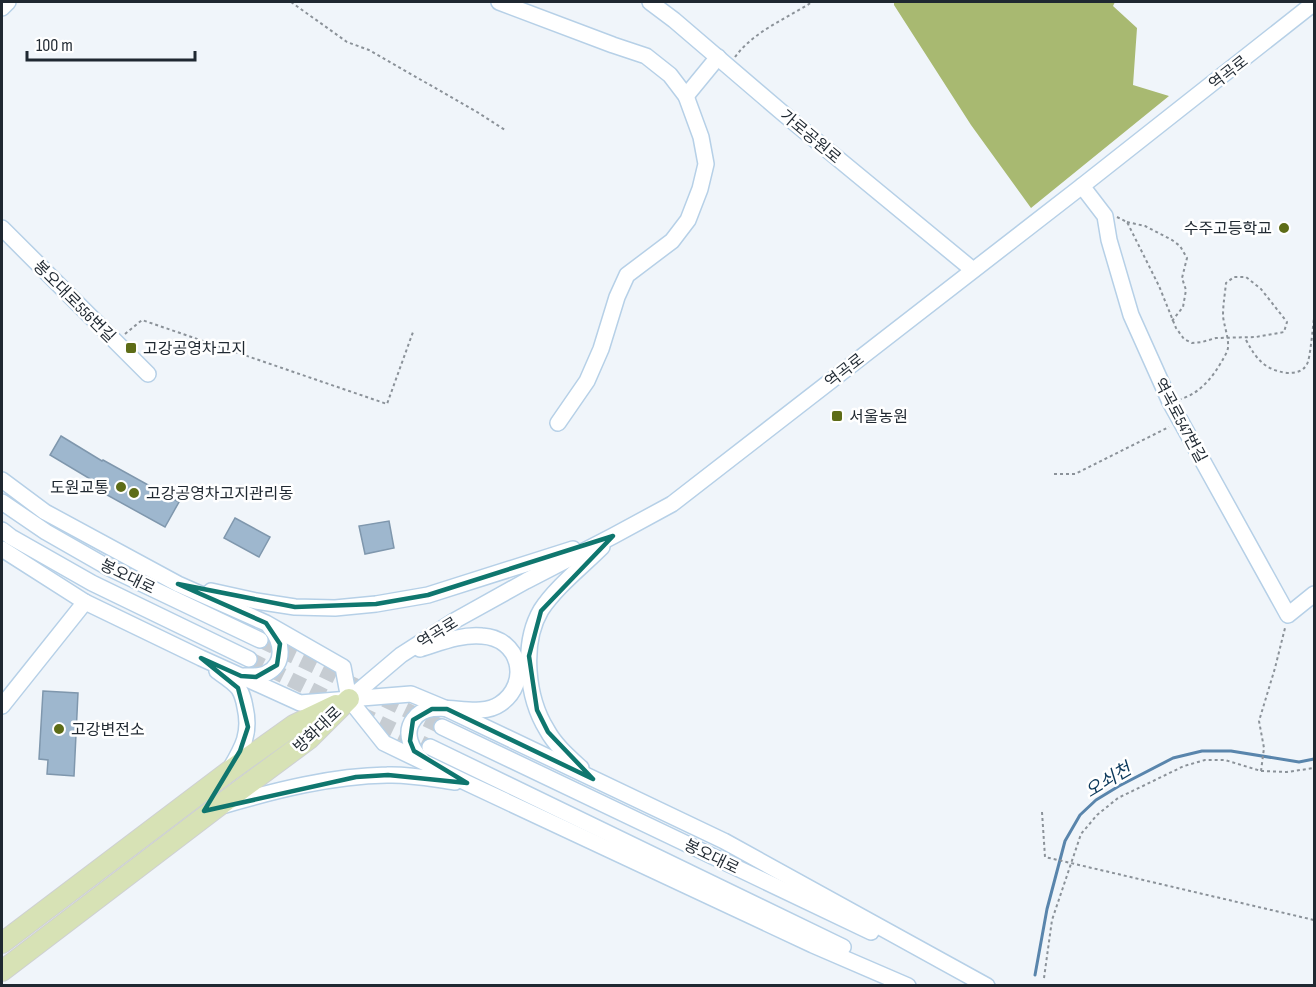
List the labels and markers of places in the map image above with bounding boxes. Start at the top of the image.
place label: 수주고등학교 [1184,220,1272,239]
marker: 수주고등학교 [1277,221,1291,235]
place label: 고강공영차고지 [143,340,246,359]
marker: 고강공영차고지 [124,341,138,355]
place label: 서울농원 [849,408,908,427]
marker: 서울농원 [830,409,844,423]
place label: 도원교통 [50,479,109,498]
marker: 도원교통 [114,480,128,494]
place label: 고강공영차고지관리동 [146,485,293,504]
marker: 고강공영차고지관리동 [127,486,141,500]
place label: 고강변전소 [71,721,145,740]
marker: 고강변전소 [52,722,66,736]

